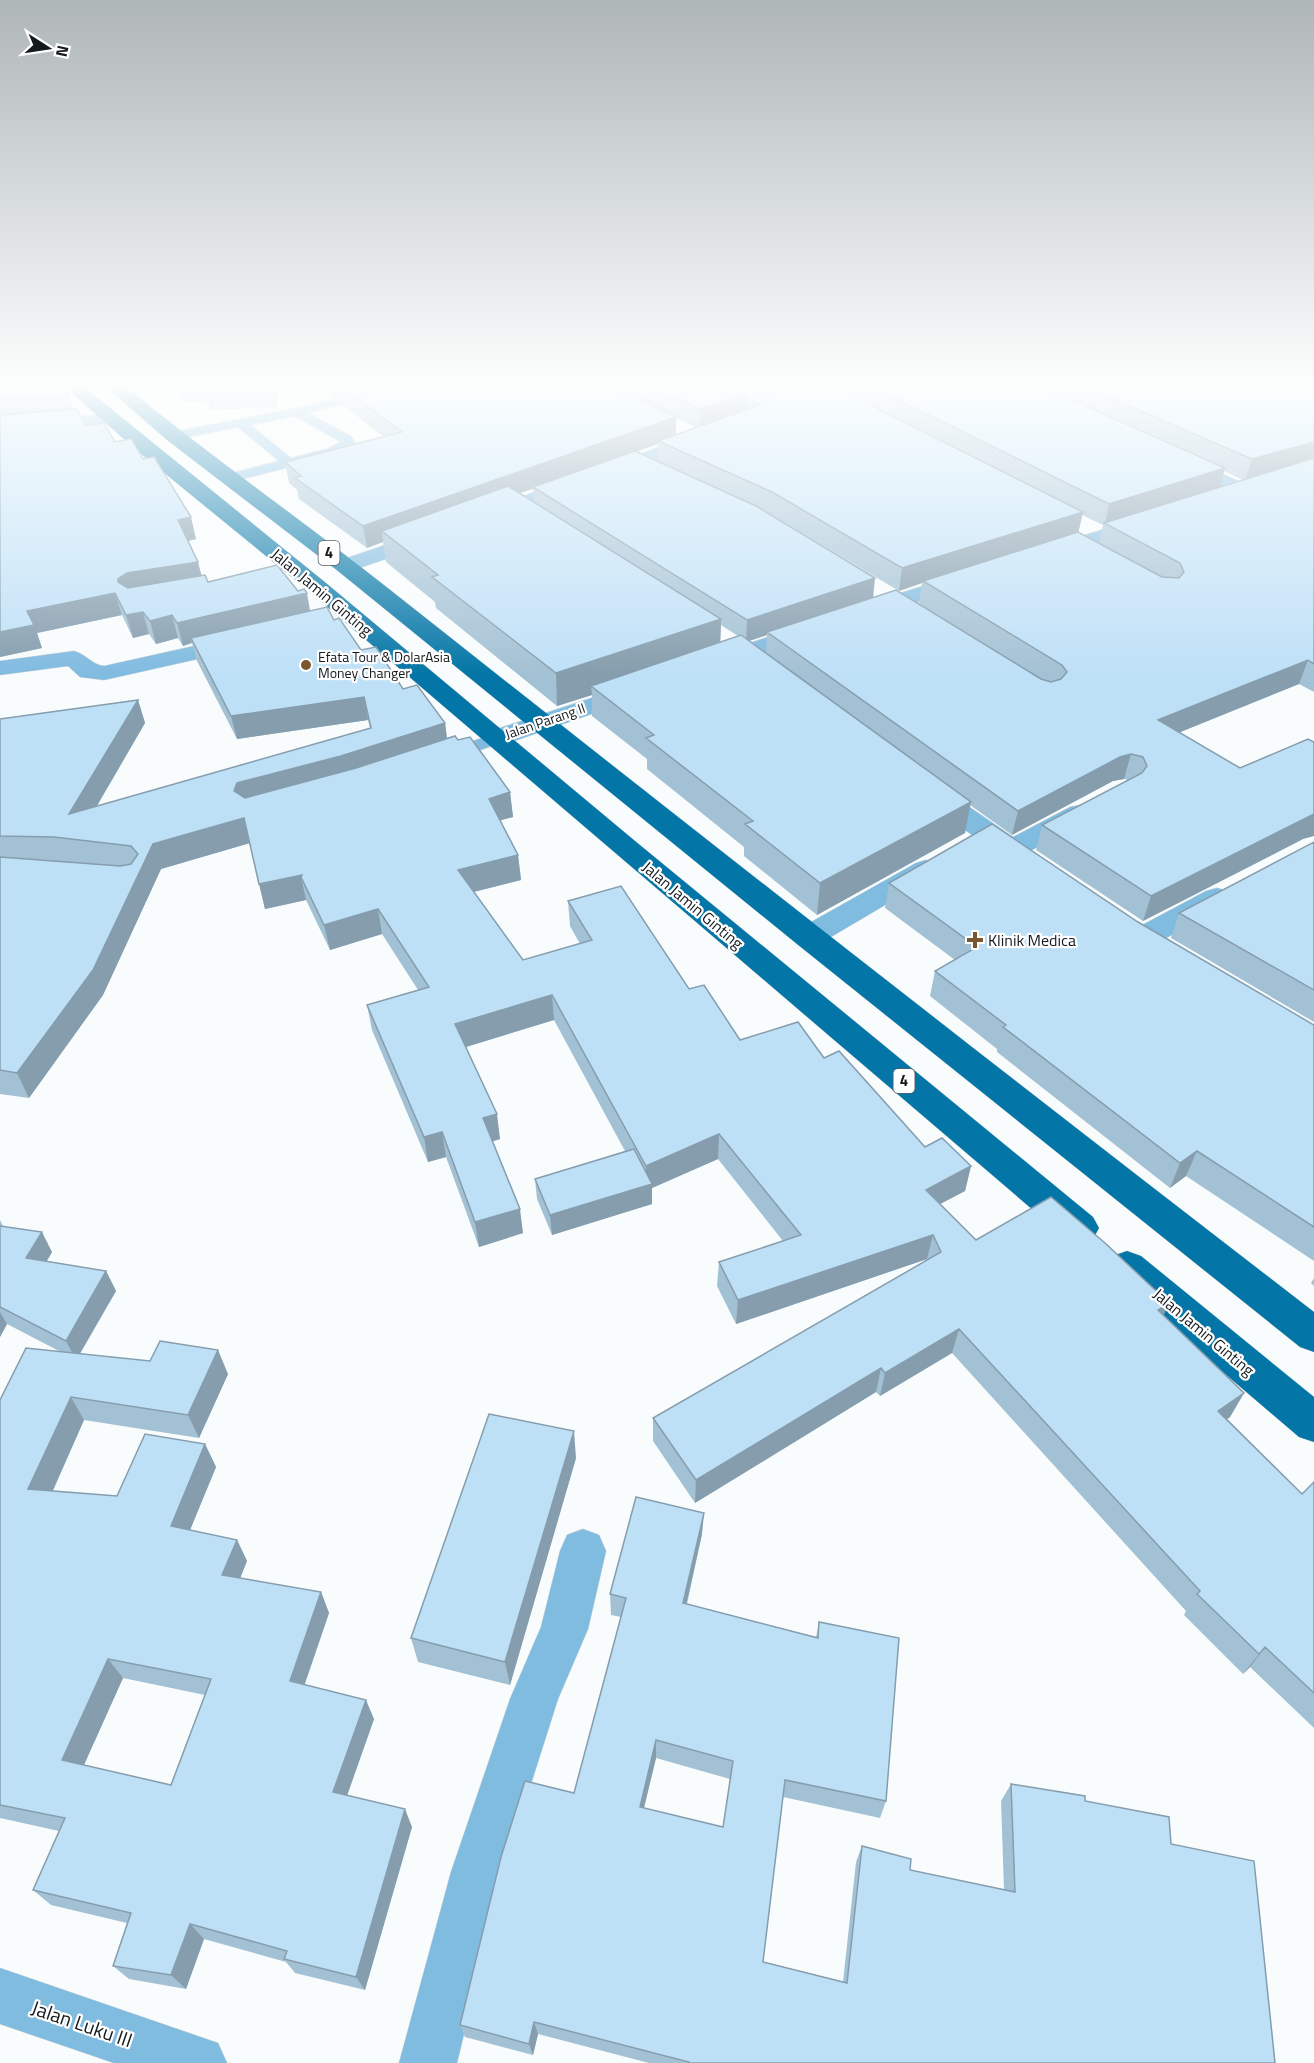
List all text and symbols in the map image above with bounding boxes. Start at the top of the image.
north arrow [18,18,78,78]
text: N [50,43,76,59]
road number: 4 [318,541,340,565]
street label: Jalan Jamin Ginting [266,542,378,642]
place label: Efata Tour & DolarAsia Money Changer [318,646,450,683]
marker: Efata Tour & DolarAsia Money Changer [299,658,313,672]
street label: Jalan Parang II [502,697,588,744]
street label: Jalan Jamin Ginting [637,855,749,955]
place label: Klinik Medica [988,928,1076,952]
marker: Klinik Medica [966,931,984,949]
road number: 4 [894,1069,914,1093]
street label: Jalan Jamin Ginting [1148,1282,1260,1382]
street label: Jalan Luku III [27,1992,137,2055]

